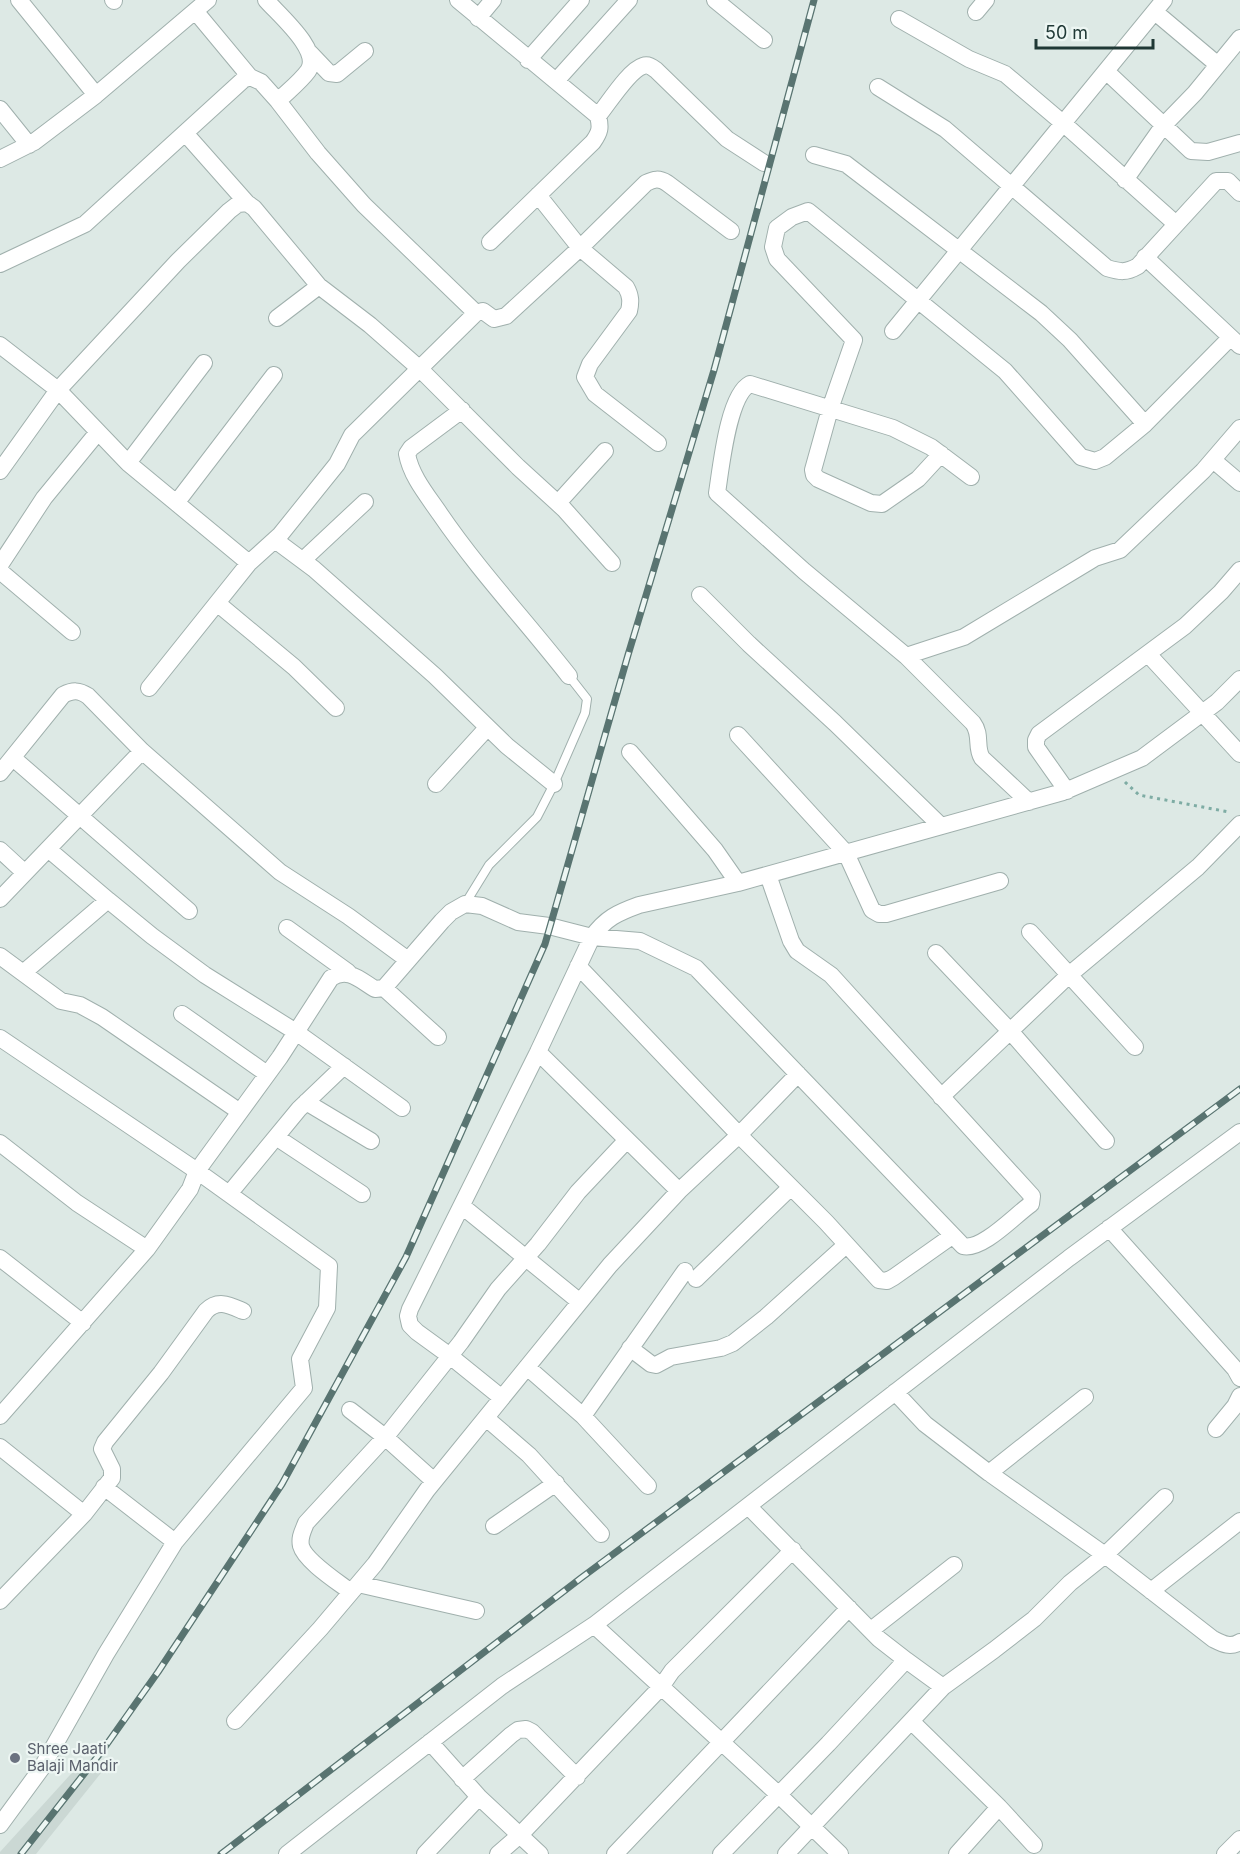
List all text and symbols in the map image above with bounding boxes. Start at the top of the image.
scale bar [1036,12,1153,50]
text: 50 m [1045,22,1088,43]
place label: Shree Jaati Balaji Mandir [27,1739,118,1775]
marker: Shree Jaati Balaji Mandir [8,1751,22,1765]

